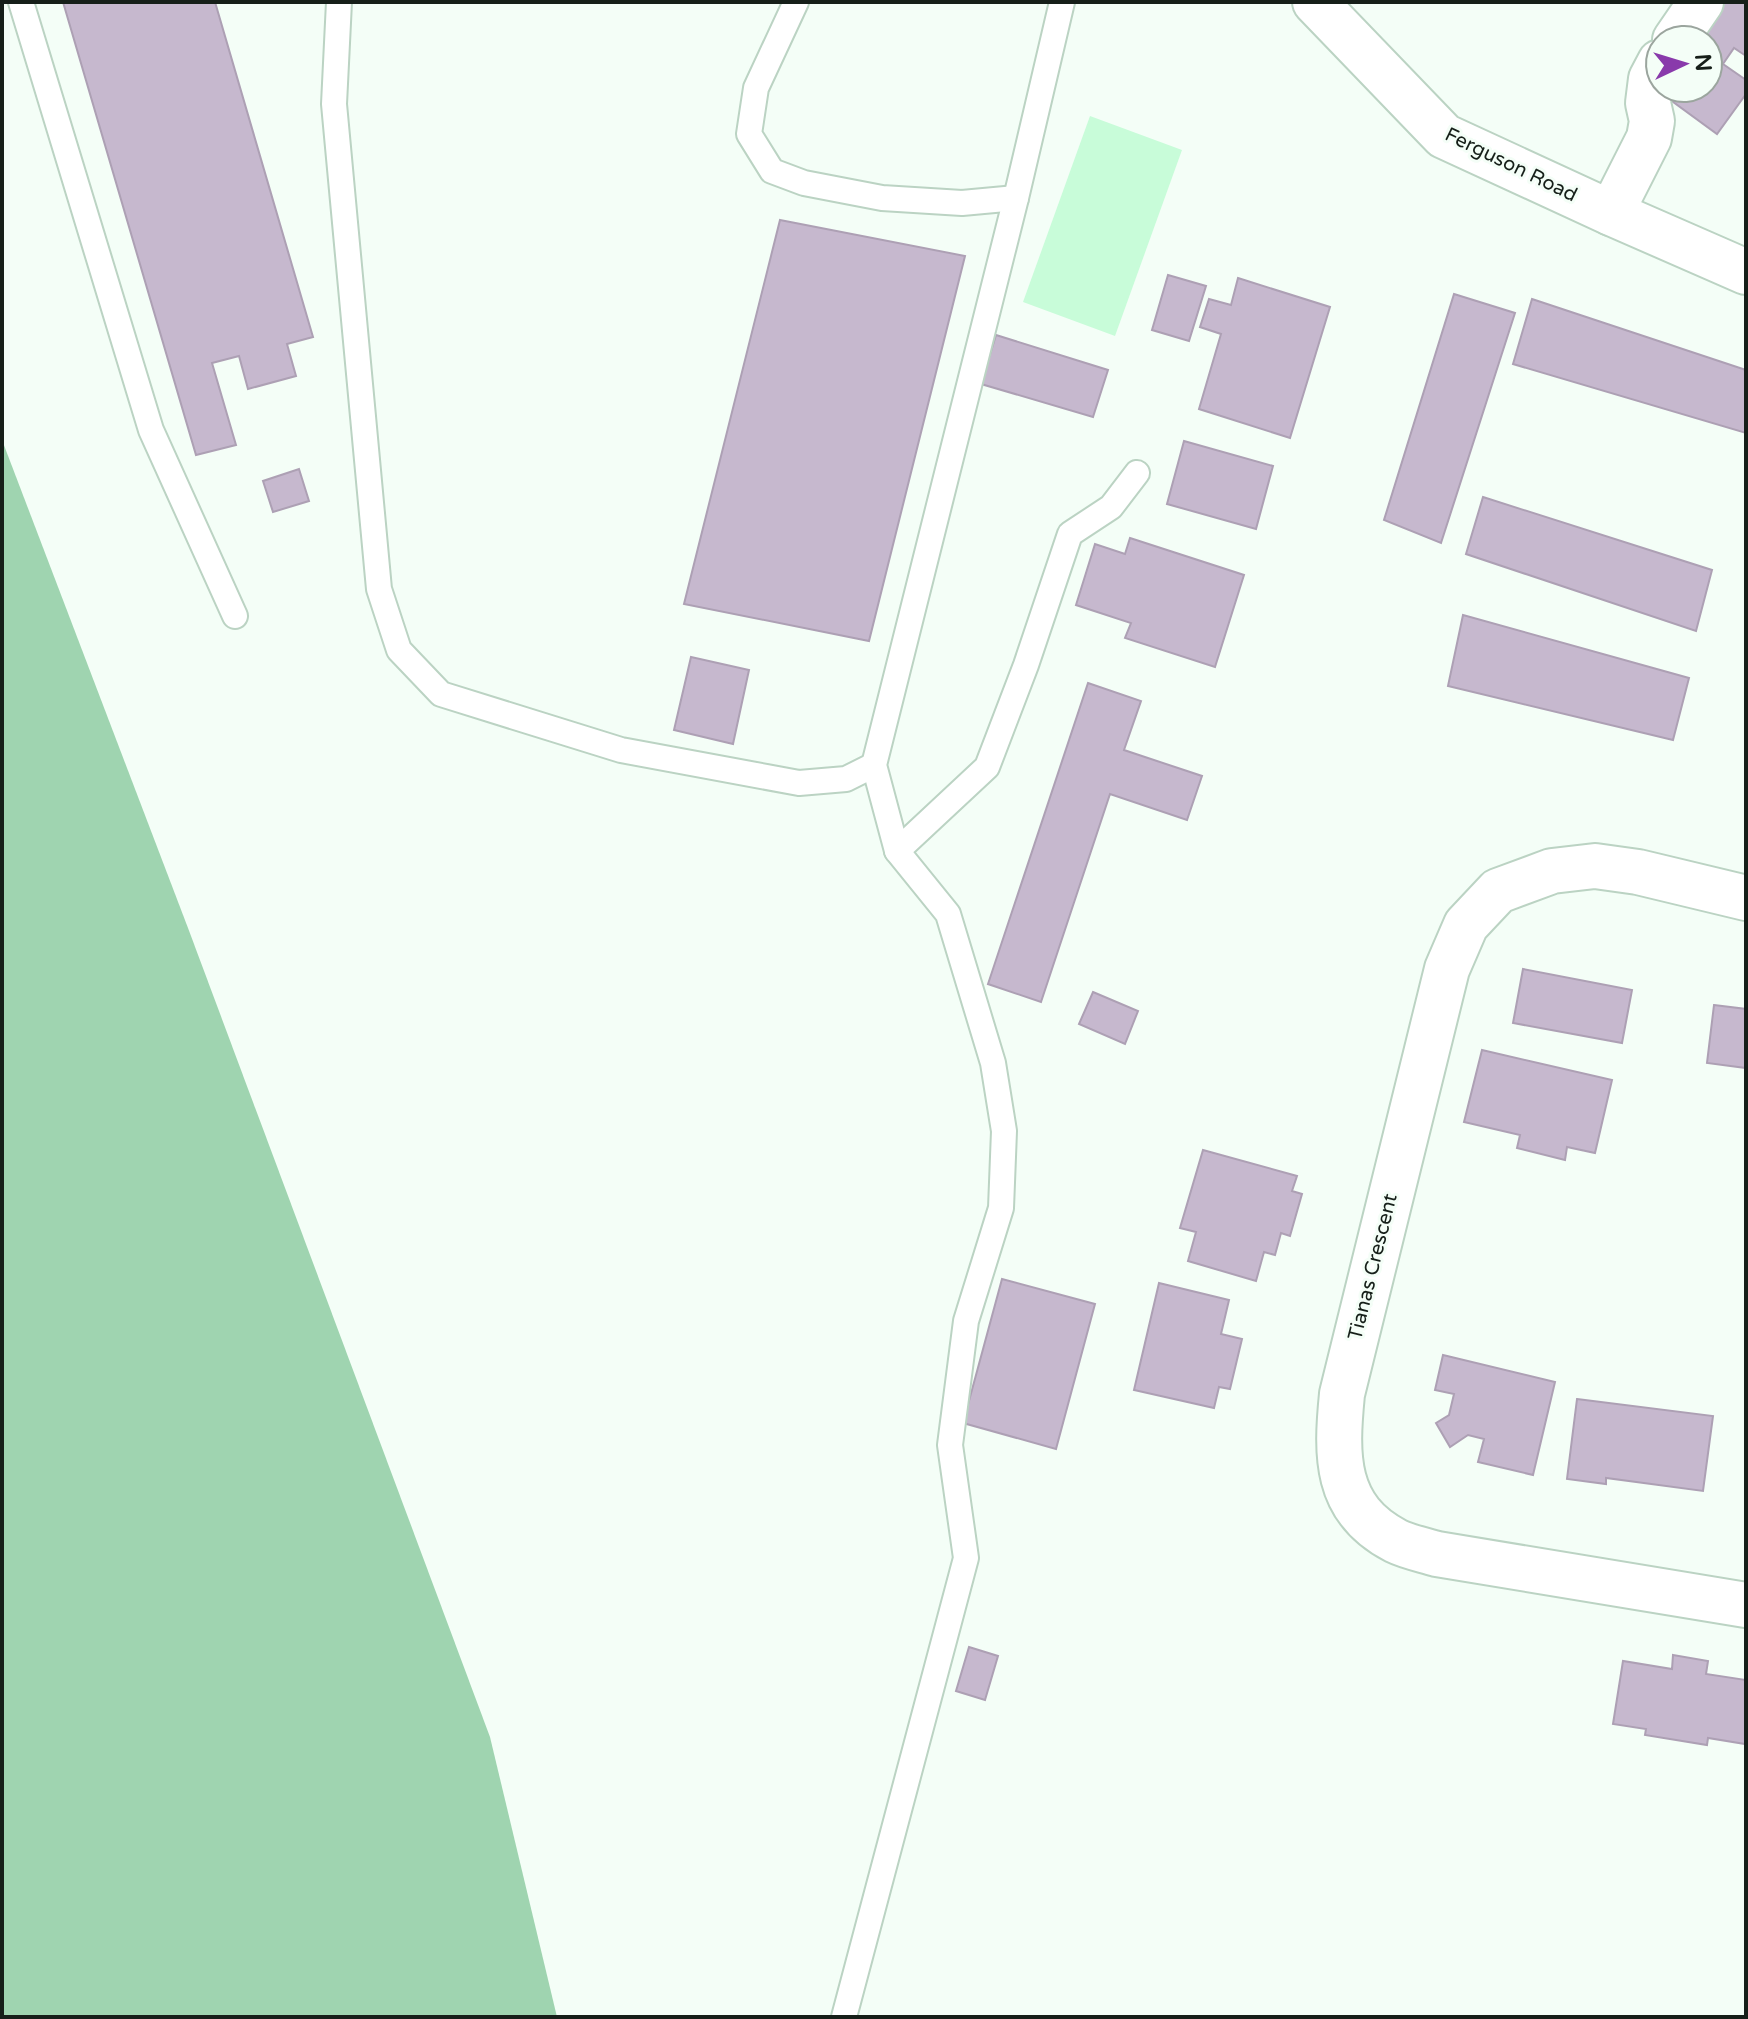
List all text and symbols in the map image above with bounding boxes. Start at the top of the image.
north arrow [1644,24,1724,104]
text: N [1689,53,1717,72]
street label: Ferguson Road [1441,123,1581,207]
street label: Tianas Crescent [1343,1191,1403,1343]

